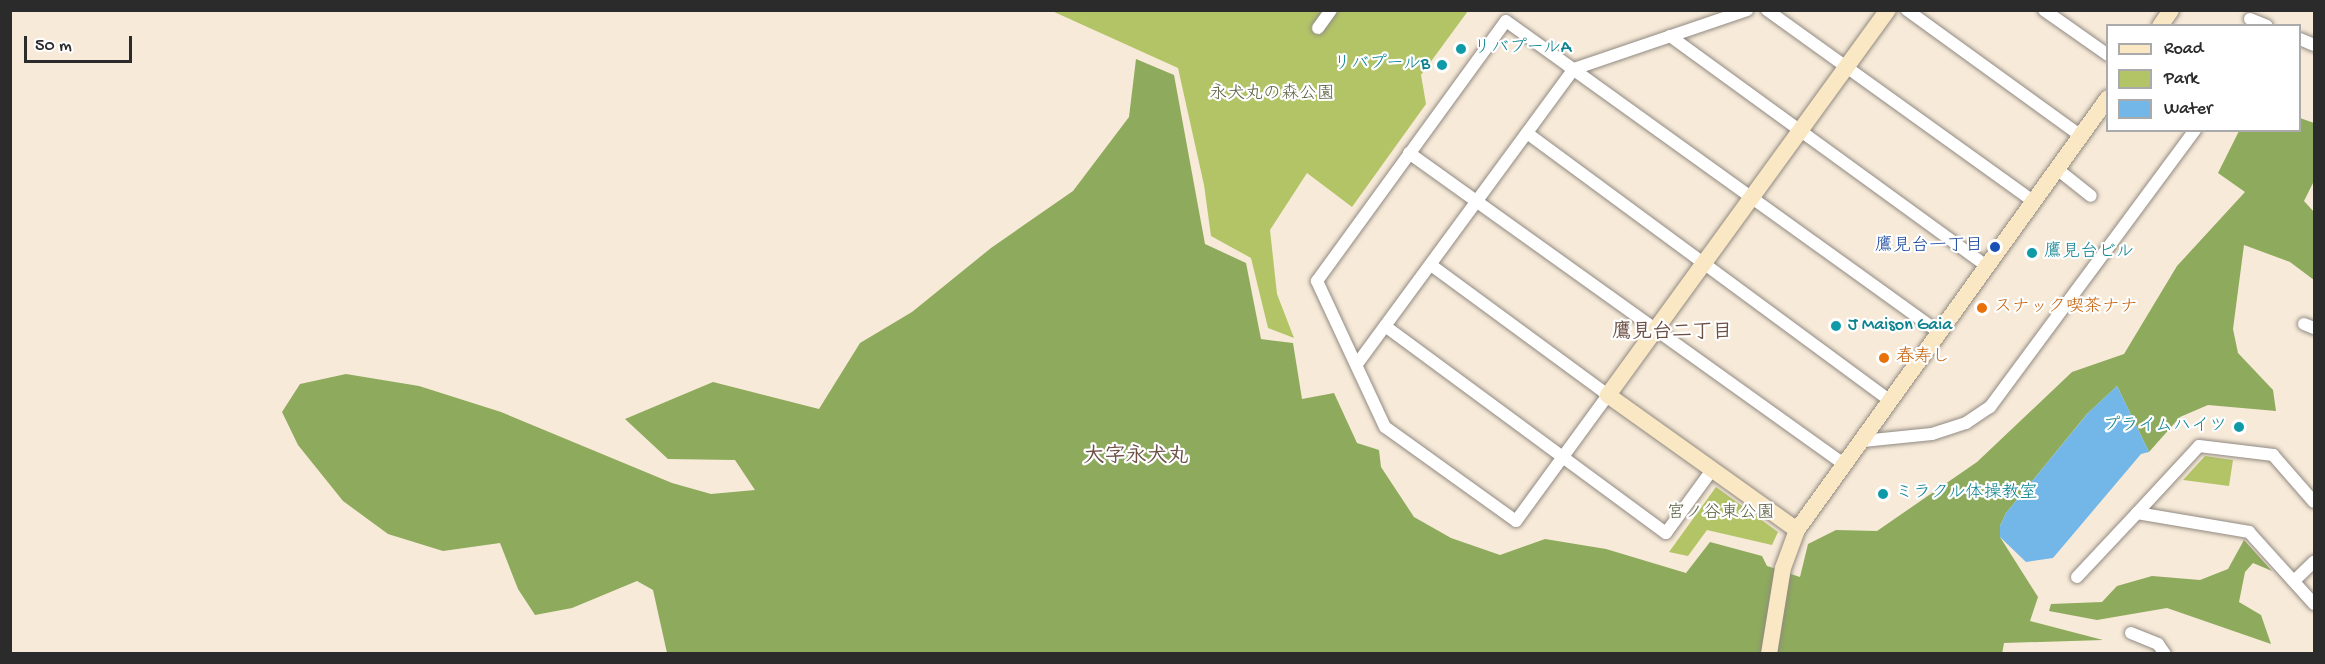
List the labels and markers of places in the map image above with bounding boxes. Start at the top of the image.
place label: リバプールA [1473,38,1573,60]
marker: リバプールA [1454,42,1468,56]
place label: リバプールB [1332,54,1430,76]
marker: リバプールB [1435,58,1449,72]
place label: 鷹見台一丁目 [1875,236,1983,258]
marker: 鷹見台一丁目 [1988,240,2002,254]
place label: 鷹見台ビル [2044,242,2134,264]
marker: 鷹見台ビル [2025,246,2039,260]
place label: スナック喫茶ナナ [1994,297,2138,319]
marker: スナック喫茶ナナ [1975,301,1989,315]
place label: J Maison Gaia [1848,315,1952,337]
marker: J Maison Gaia [1829,319,1843,333]
place label: 春寿し [1896,347,1950,369]
marker: 春寿し [1877,351,1891,365]
place label: プライムハイツ [2101,416,2227,438]
marker: プライムハイツ [2232,420,2246,434]
place label: ミラクル体操教室 [1895,483,2039,505]
marker: ミラクル体操教室 [1876,487,1890,501]

